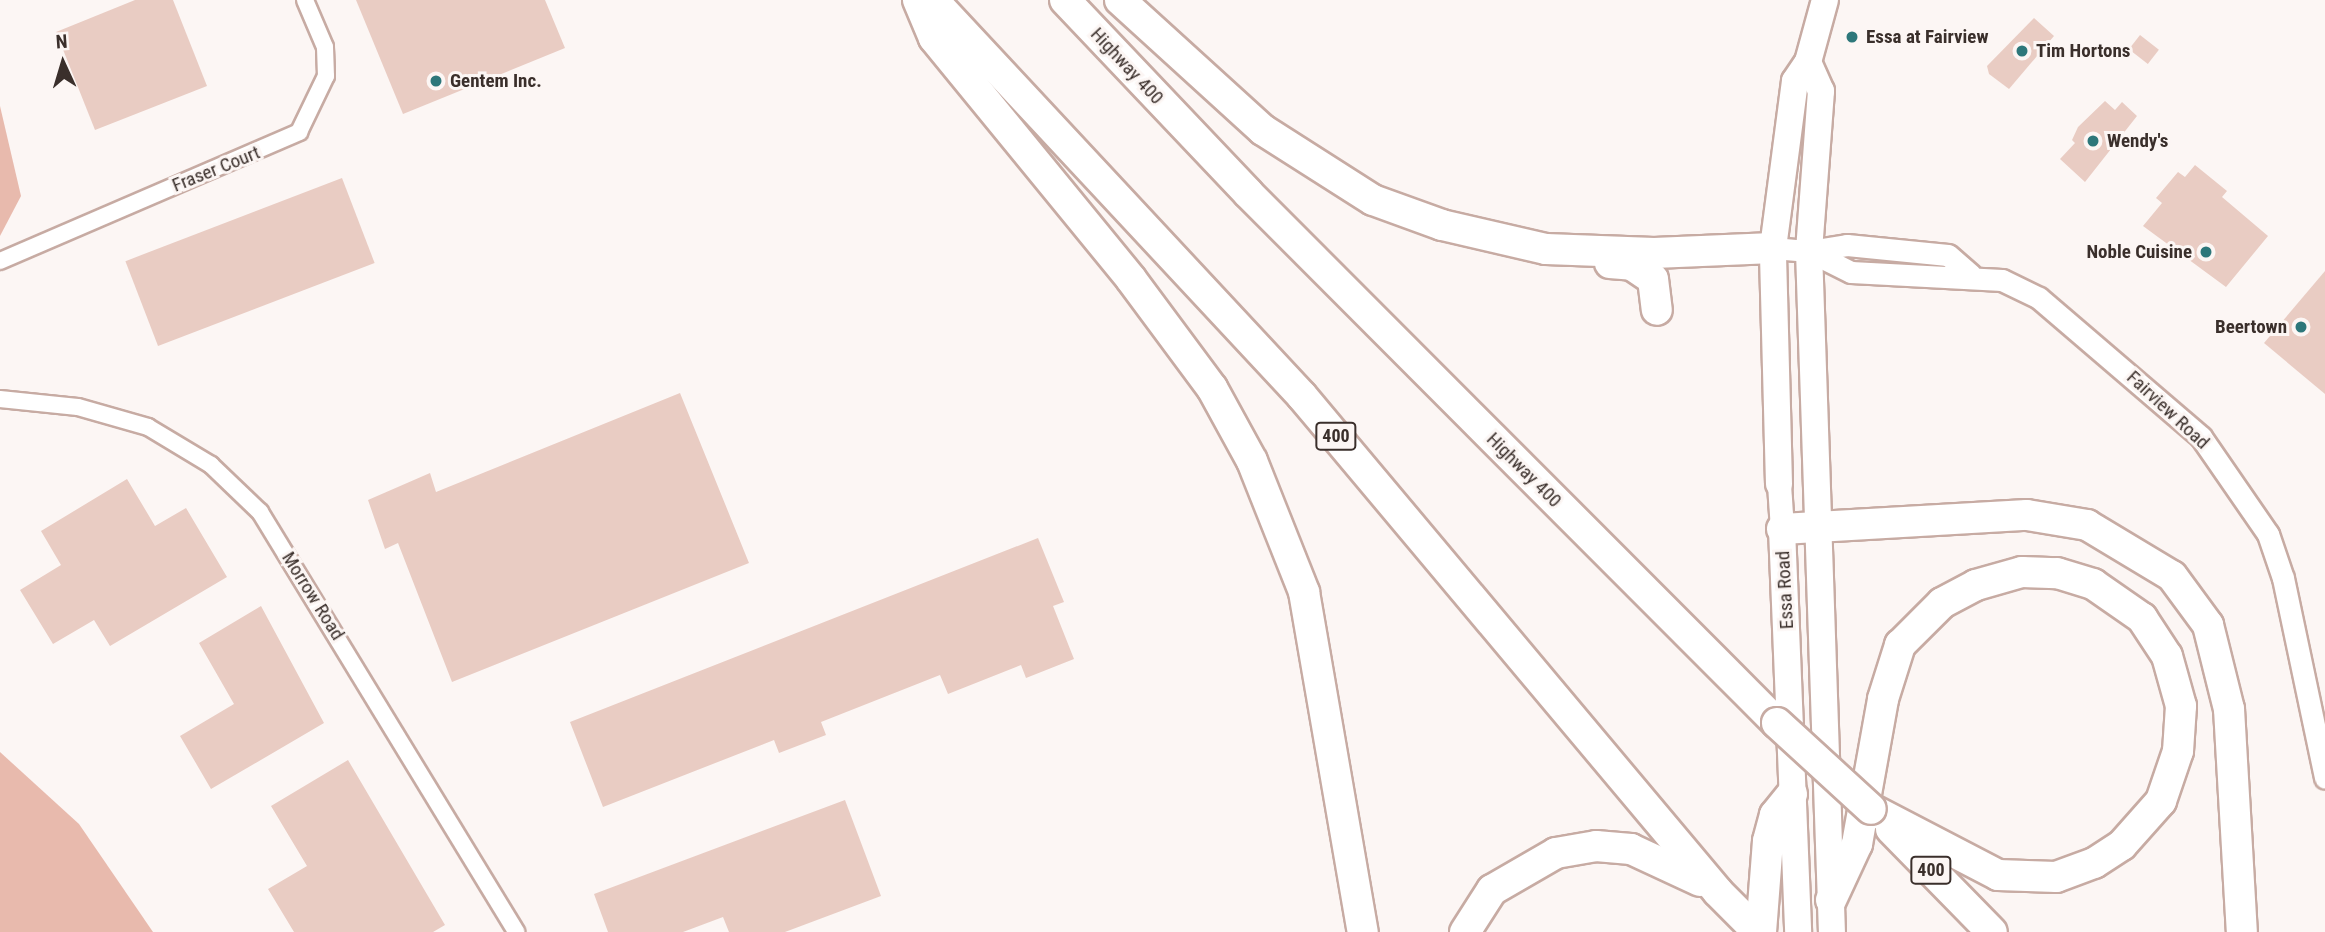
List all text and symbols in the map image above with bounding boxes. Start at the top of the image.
street label: Highway 400 [1086,23,1168,109]
place label: Essa at Fairview [1866,26,1988,48]
north arrow [28,28,98,98]
marker: Essa at Fairview [1844,29,1860,45]
text: N [55,30,68,53]
place label: Tim Hortons [2036,40,2130,62]
marker: Tim Hortons [2014,43,2030,59]
place label: Gentem Inc. [450,70,542,92]
marker: Gentem Inc. [428,73,444,89]
place label: Wendy's [2107,130,2168,152]
marker: Wendy's [2085,133,2101,149]
street label: Fraser Court [169,141,263,197]
place label: Noble Cuisine [2086,241,2192,263]
marker: Noble Cuisine [2198,244,2214,260]
place label: Beertown [2215,316,2287,338]
marker: Beertown [2293,319,2309,335]
street label: Fairview Road [2122,366,2214,454]
road number: 400 [1315,422,1357,450]
street label: Highway 400 [1482,428,1566,512]
street label: Morrow Road [277,548,349,644]
street label: Essa Road [1772,550,1798,630]
road number: 400 [1910,856,1952,884]

